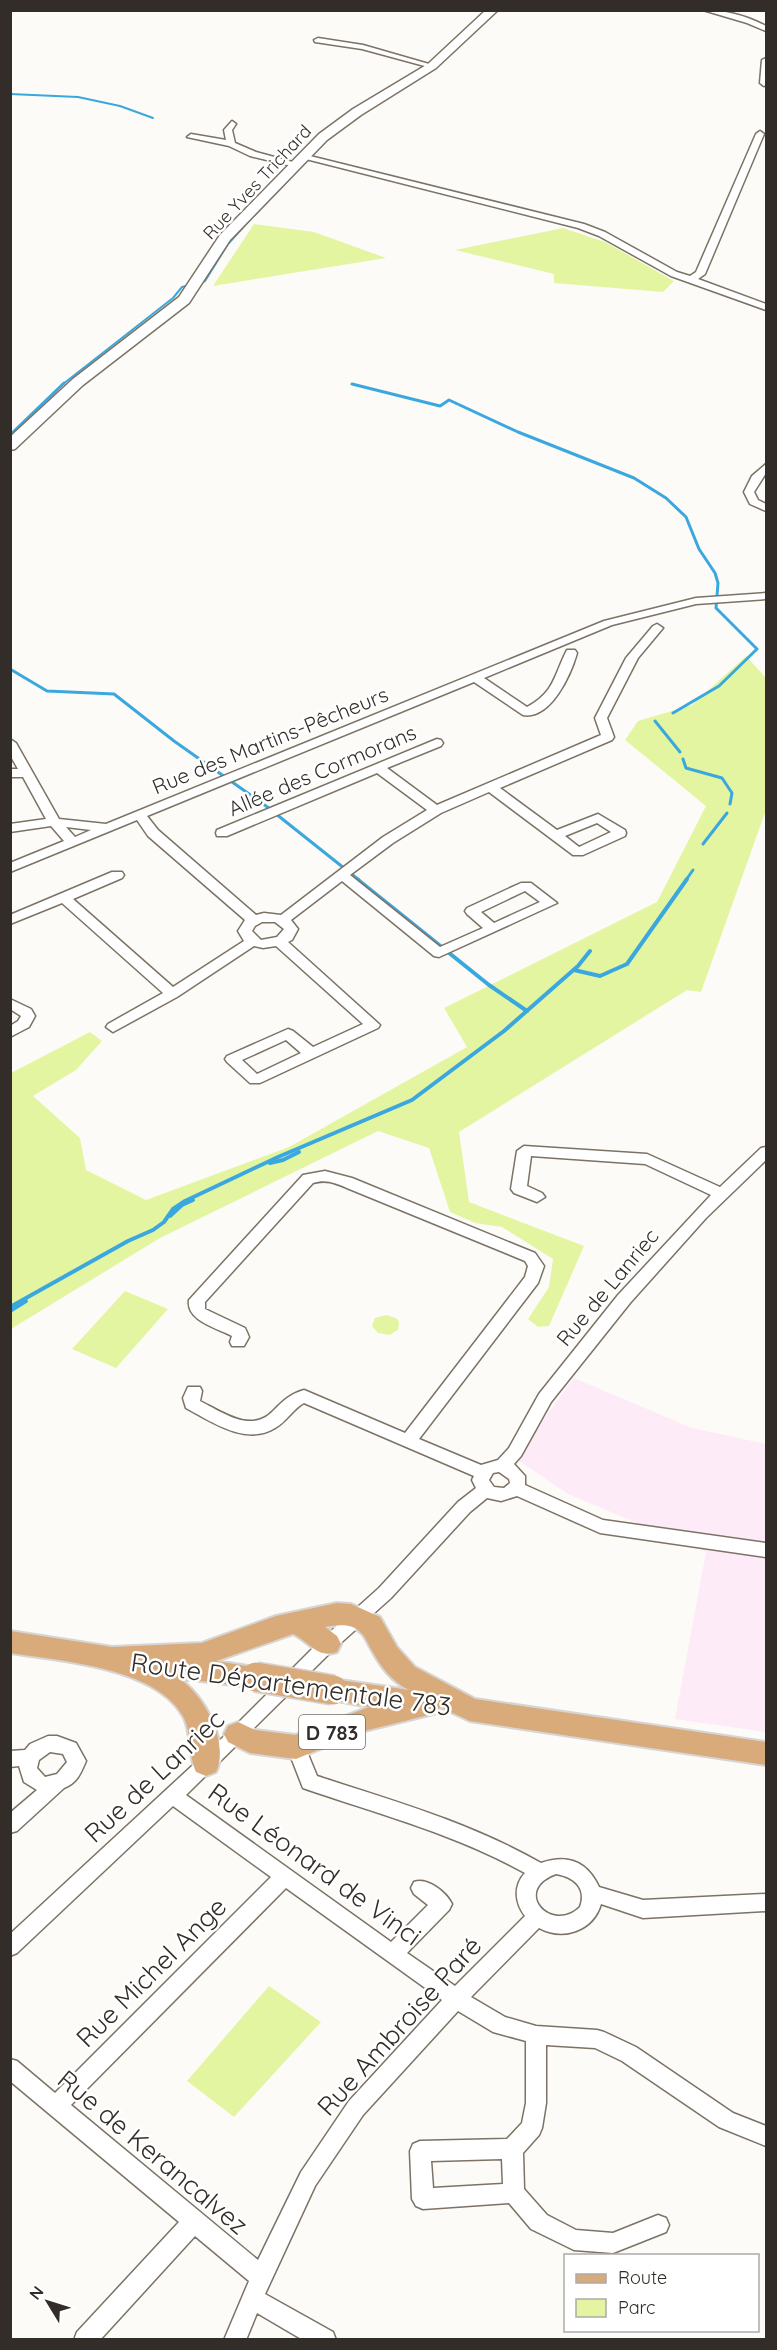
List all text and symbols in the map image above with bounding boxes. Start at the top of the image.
street label: Rue Yves Trichard [198,120,316,244]
street label: Rue des Martins-Pêcheurs [148,681,392,799]
street label: Allée des Cormorans [224,719,420,821]
street label: Rue de Lanriec [550,1223,664,1351]
street label: Route Départementale 783 [129,1645,453,1723]
street label: Rue de Lanriec [77,1703,231,1849]
road number: D 783 [299,1715,365,1749]
street label: Rue Léonard de Vinci [202,1776,428,1952]
street label: Rue Michel Ange [69,1890,233,2054]
street label: Rue Ambroise Paré [310,1930,488,2122]
street label: Rue de Kerancalvez [51,2063,255,2241]
legend [564,2254,759,2332]
text: Route [618,2266,667,2289]
north arrow [18,2272,78,2332]
text: N [25,2282,48,2304]
text: Parc [618,2296,655,2319]

